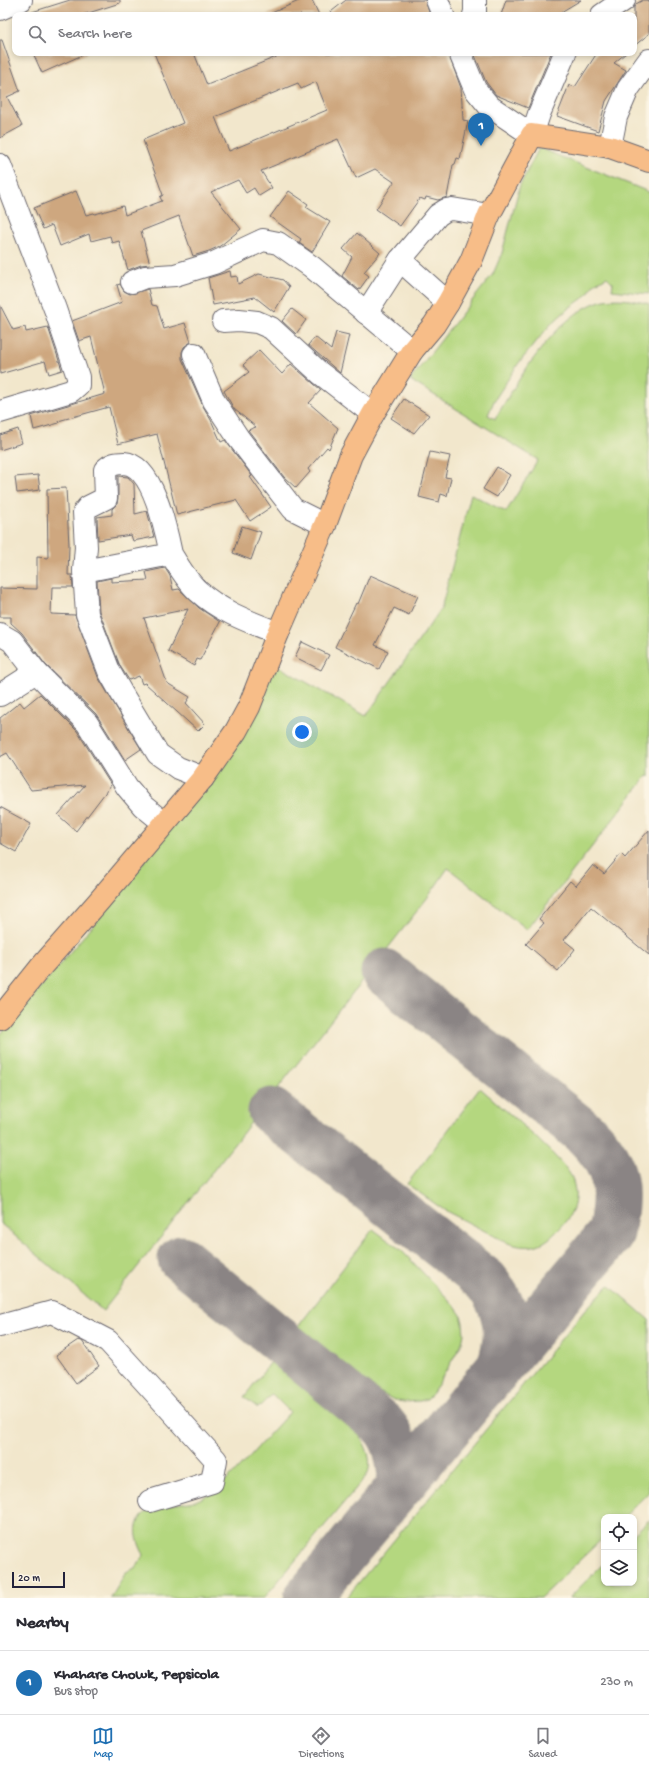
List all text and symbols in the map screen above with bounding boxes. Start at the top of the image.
search box [12,12,637,56]
icon: search [26,23,48,45]
text: Search here [58,25,132,43]
pin: 1 [468,113,494,146]
your location [292,722,312,742]
map controls [601,1514,637,1586]
button: locate [601,1514,637,1550]
button: layers [601,1550,637,1586]
scale bar [12,1570,65,1589]
text: 20 m [18,1573,40,1585]
text: Nearby [16,1614,69,1634]
text: Khahare Chowk, Pepsicola [54,1666,219,1684]
text: 1 [26,1675,32,1690]
text: 230 m [600,1675,633,1690]
text: Bus stop [54,1684,98,1699]
tab: Map [92,1725,114,1761]
tab: Directions [299,1725,344,1761]
tab: Saved [528,1725,557,1761]

